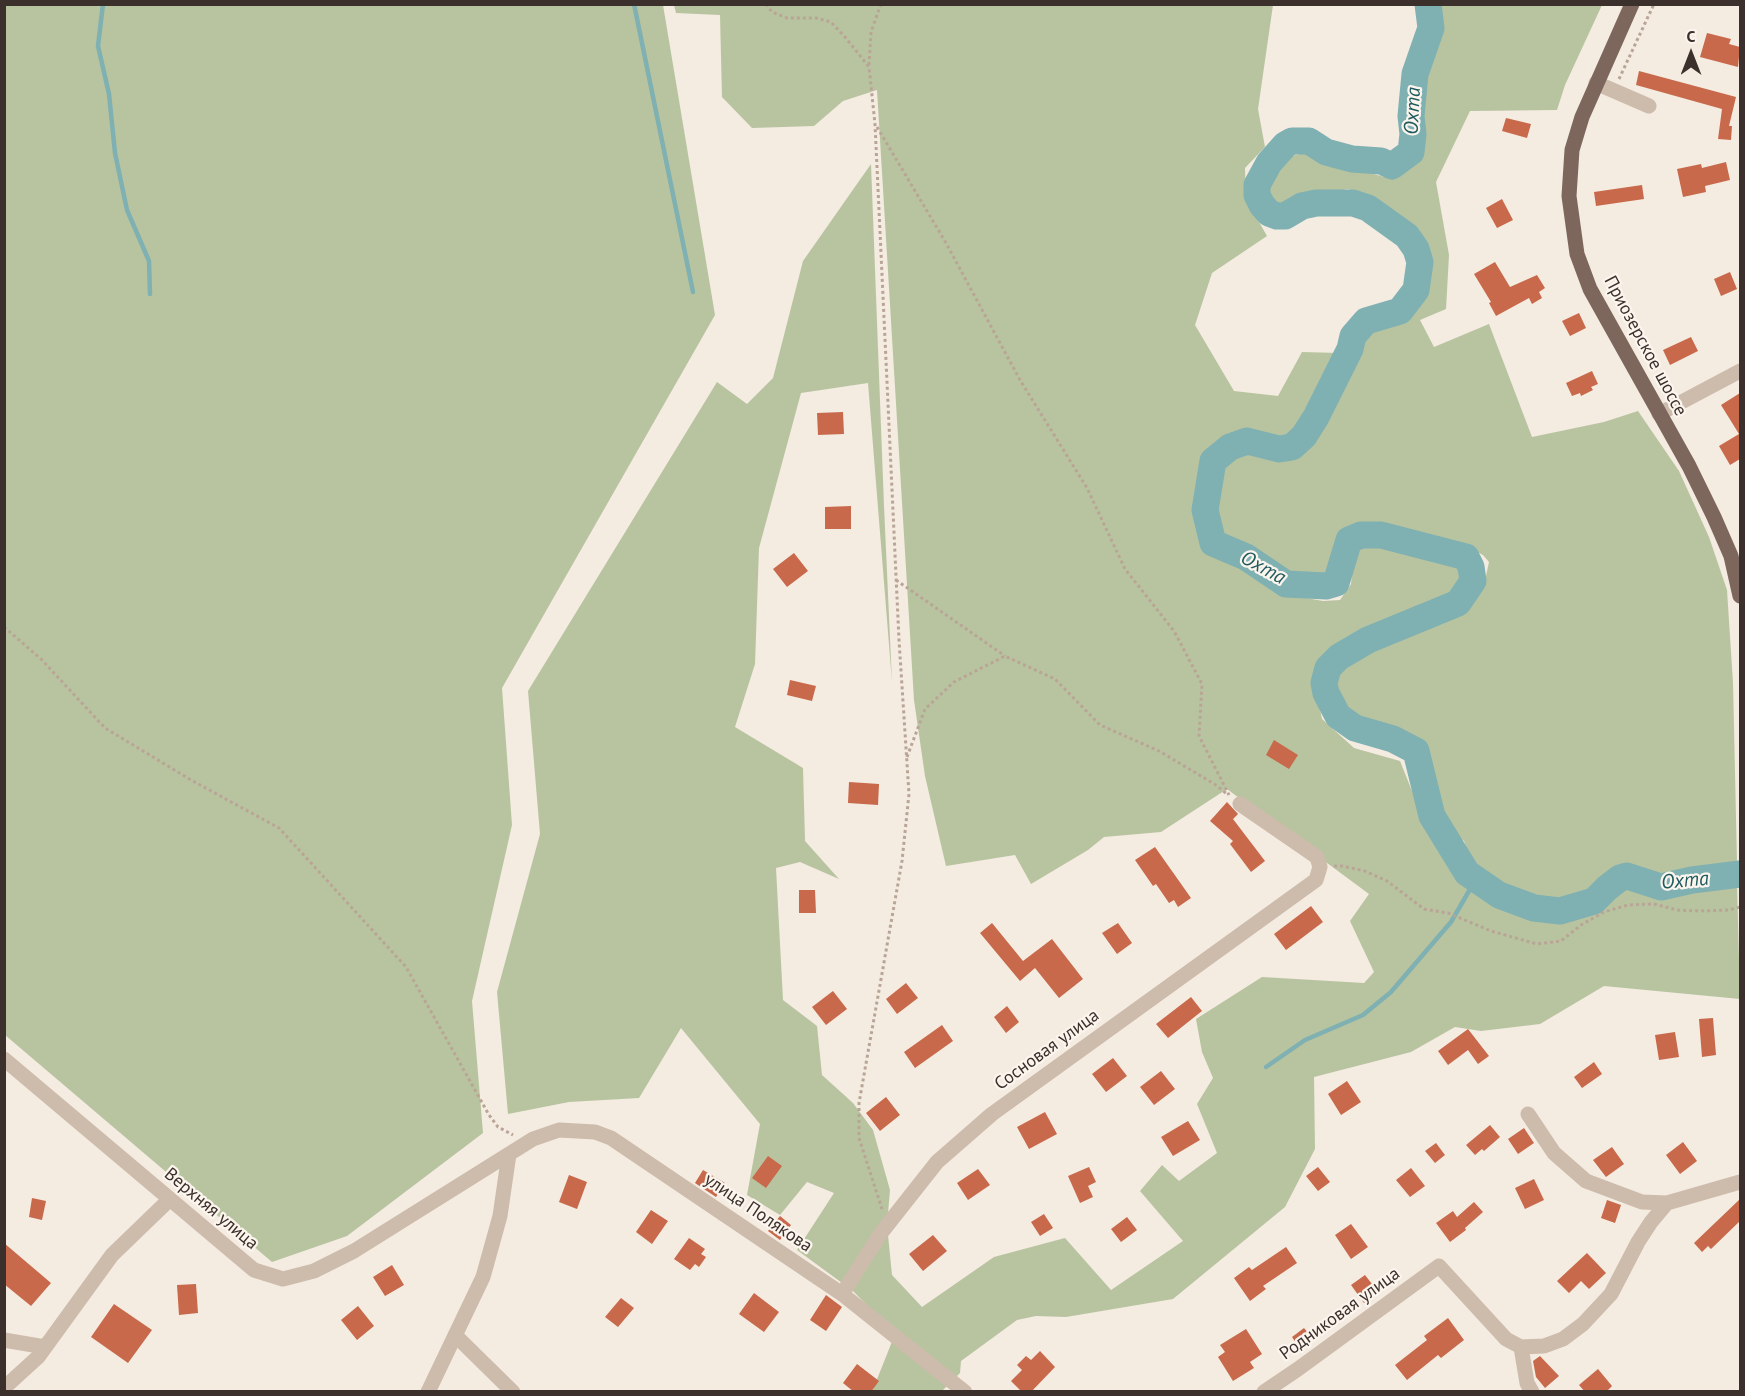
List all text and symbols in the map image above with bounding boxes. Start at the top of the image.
north arrow [1661,24,1721,84]
text: С [1687,26,1695,46]
water label: Охта [1400,87,1426,135]
street label: Приозерское шоссе [1599,272,1691,420]
water label: Охта [1236,546,1290,590]
water label: Охта [1660,867,1710,895]
street label: Сосновая улица [991,1005,1103,1095]
street label: Верхняя улица [160,1164,262,1254]
street label: улица Полякова [700,1169,816,1257]
street label: Родниковая улица [1276,1263,1404,1365]

